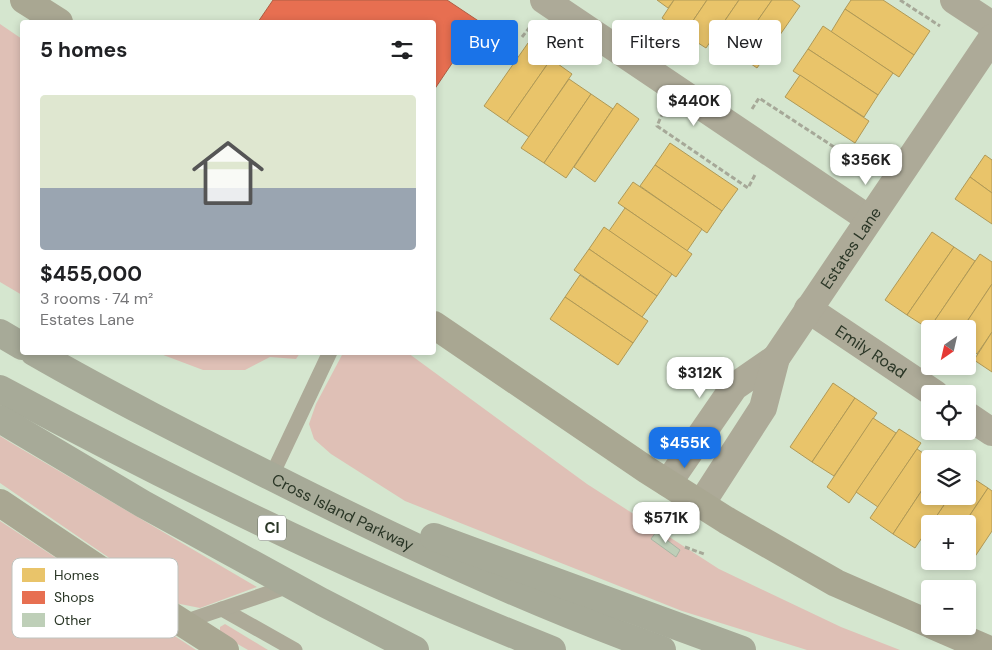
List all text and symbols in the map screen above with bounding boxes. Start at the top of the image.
chip: Buy [451,20,518,65]
chip: Rent [528,20,602,65]
chip: Filters [612,20,699,65]
chip: New [709,20,781,65]
text: 5 homes [40,36,127,64]
icon: filters [388,36,416,64]
pin: $440K [659,84,729,127]
text: $440K [668,90,720,111]
icon: home [183,128,273,218]
pin: $356K [831,144,901,186]
text: $356K [841,149,891,170]
street label: Estates Lane [816,203,886,293]
text: $455,000 [40,260,142,288]
text: 3 rooms · 74 m² [40,288,153,309]
text: Estates Lane [40,309,134,330]
street label: Emily Road [831,320,910,383]
north arrow [921,320,976,375]
map controls [921,320,976,635]
pin: $312K [665,356,735,399]
text: $312K [678,362,722,383]
button: locate [921,385,976,440]
pin: $455K [650,426,720,469]
text: $455K [660,432,710,453]
button: layers [921,450,976,505]
street label: Cross Island Parkway [268,469,417,556]
pin: $571K [631,502,701,544]
text: $571K [644,507,688,528]
button: + [921,515,976,570]
road number: CI [258,516,286,540]
legend [12,558,178,638]
text: Homes [54,566,99,584]
button: − [921,580,976,635]
text: Shops [54,588,94,606]
text: Other [54,611,92,629]

